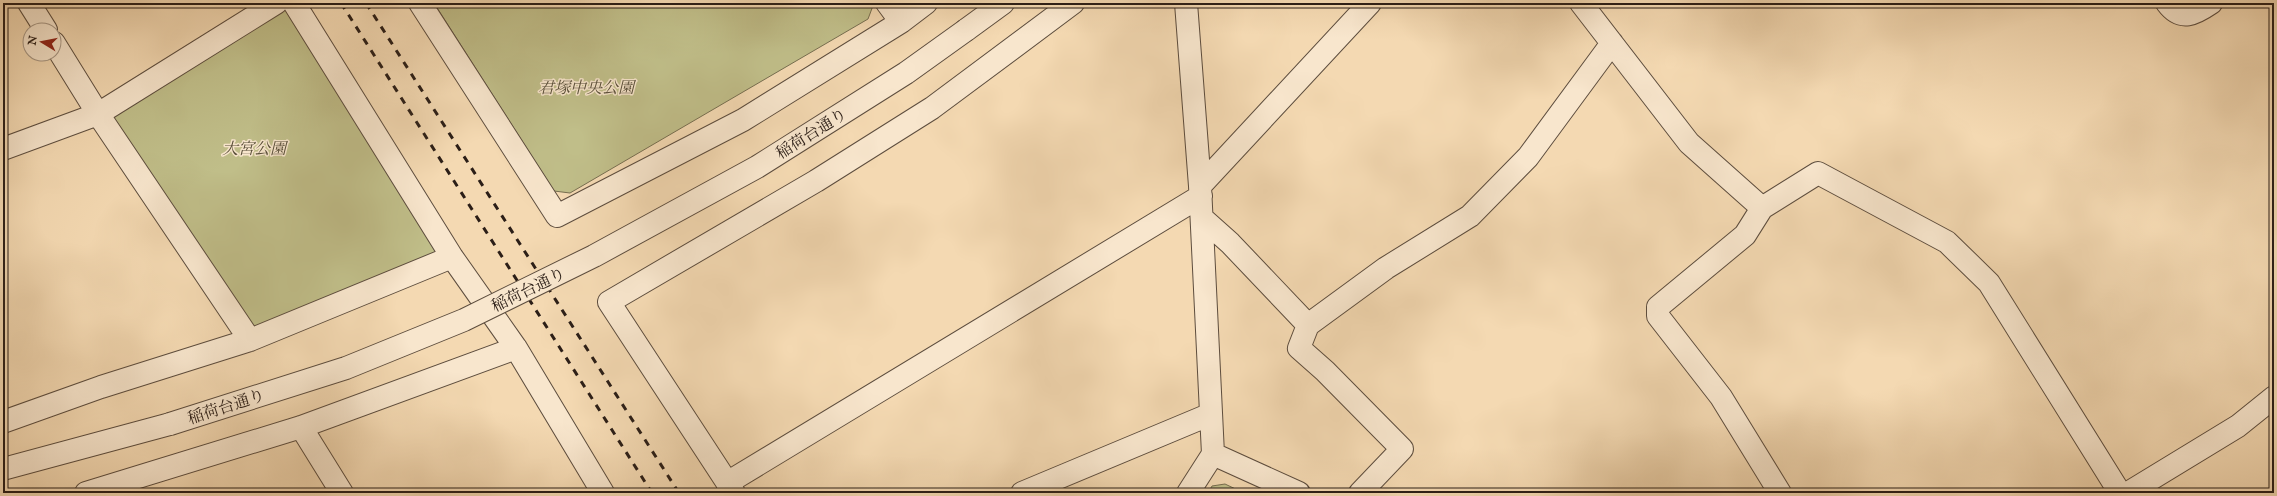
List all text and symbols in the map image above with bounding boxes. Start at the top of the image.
north arrow [22,22,62,62]
text: N [25,34,41,47]
park label: 君塚中央公園 [538,79,637,99]
street label: 稲荷台通り [773,105,851,164]
park label: 大宮公園 [222,140,289,160]
street label: 稲荷台通り [489,264,569,317]
street label: 稲荷台通り [185,386,268,430]

